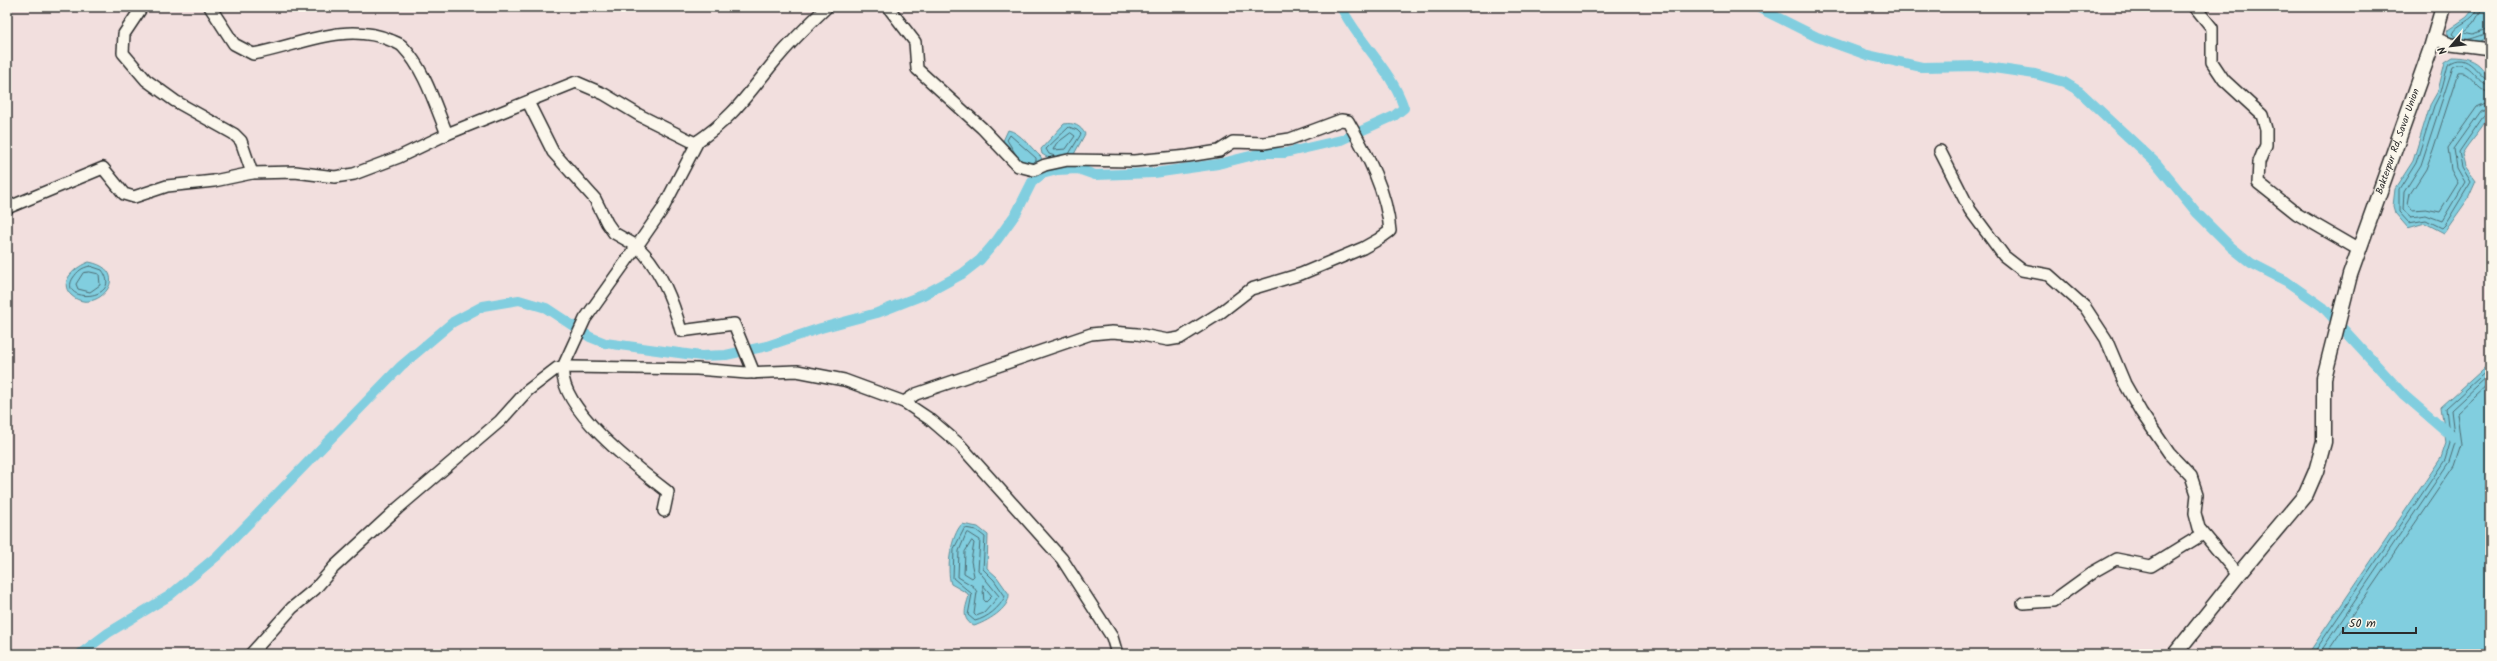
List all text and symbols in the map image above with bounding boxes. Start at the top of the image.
north arrow [2431,26,2471,66]
text: N [2433,43,2453,58]
street label: Bakterpur Rd, Savar Union [2371,86,2424,197]
scale bar [2343,609,2416,635]
text: 50 m [2349,614,2376,633]

